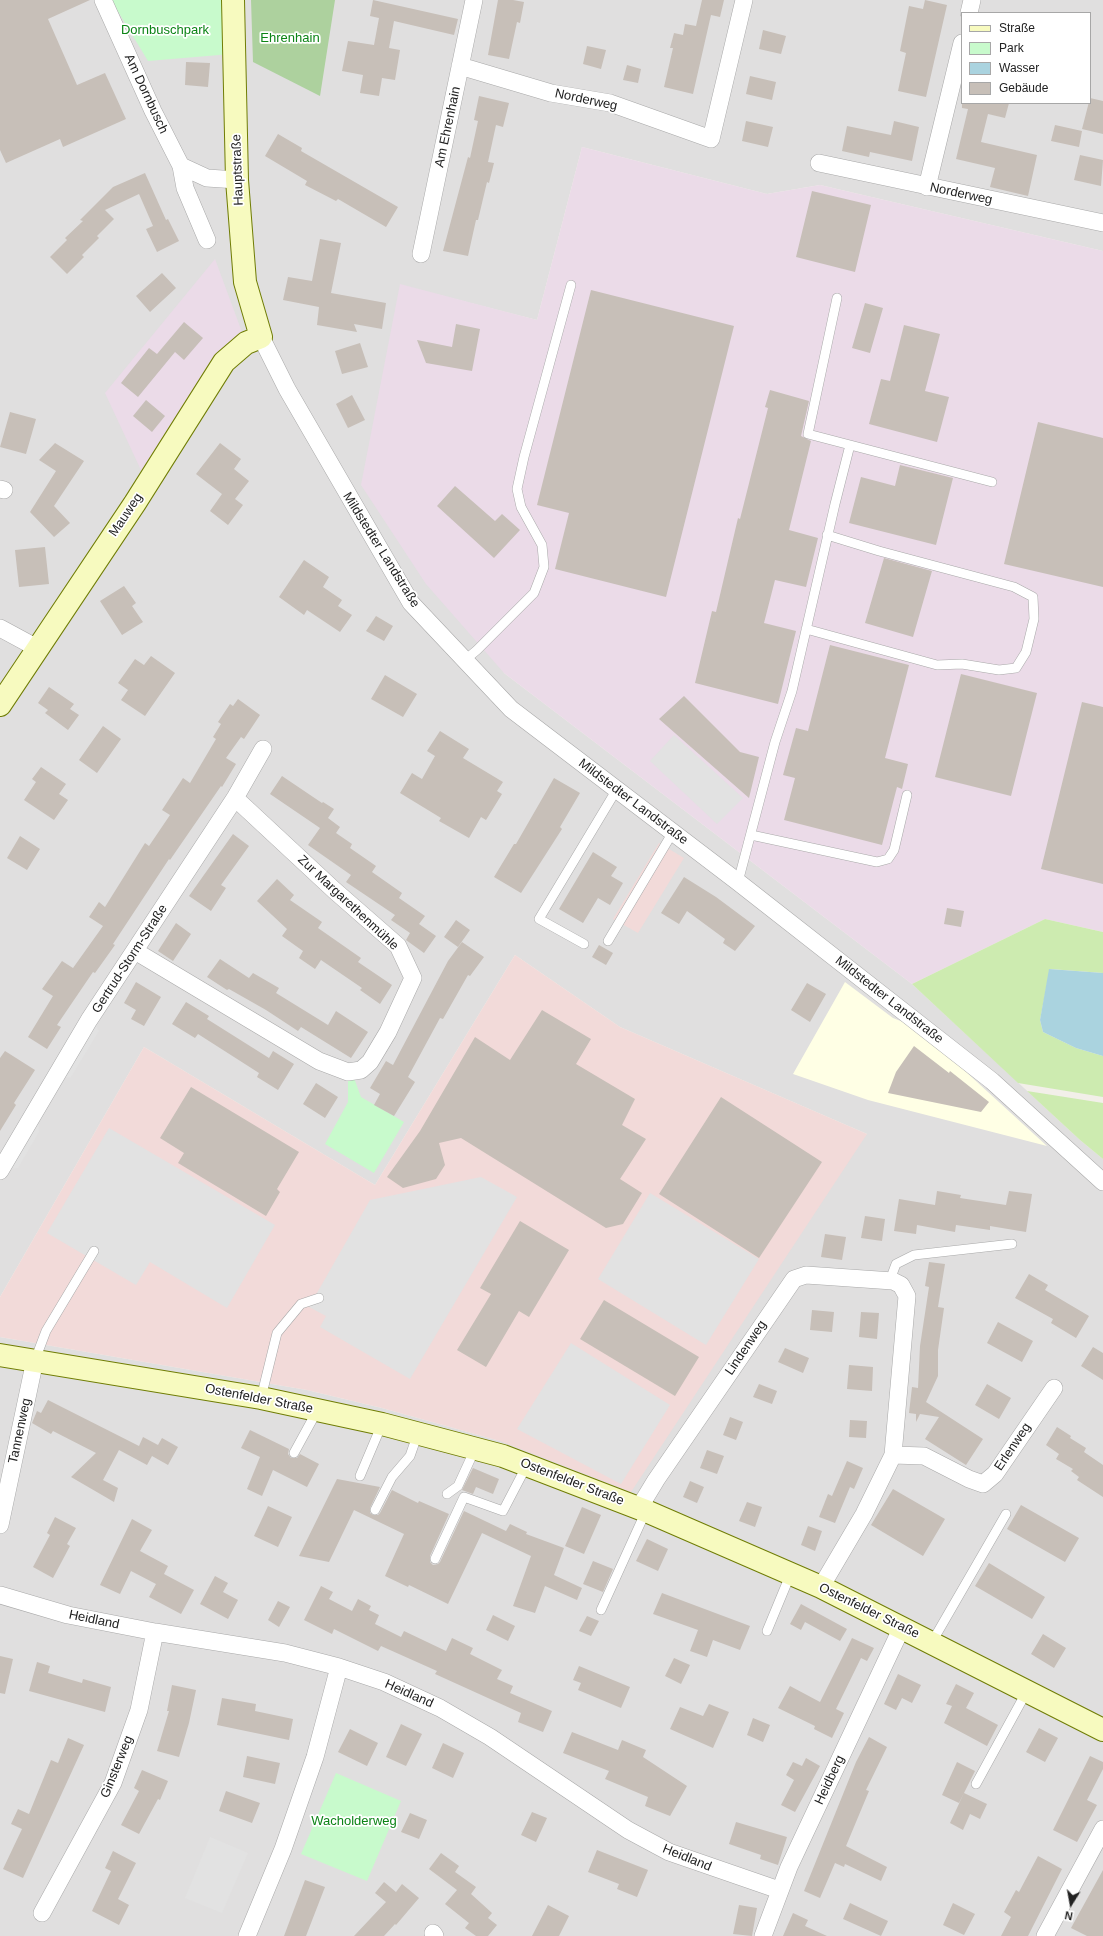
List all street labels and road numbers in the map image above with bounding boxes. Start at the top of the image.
street label: Am Dornbusch [121,52,171,136]
street label: Am Ehrenhain [432,85,464,169]
street label: Norderweg [553,86,619,114]
street label: Hauptstraße [229,134,247,206]
street label: Norderweg [928,180,994,208]
street label: Mildstedter Landstraße [339,489,423,611]
street label: Mauweg [106,490,146,540]
street label: Mildstedter Landstraße [575,756,691,848]
street label: Zur Margarethenmühle [294,852,402,954]
street label: Gertrud-Storm-Straße [89,902,171,1016]
street label: Mildstedter Landstraße [832,953,946,1047]
street label: Lindenweg [722,1318,770,1378]
street label: Ostenfelder Straße [204,1381,314,1417]
street label: Tannenweg [5,1397,35,1465]
street label: Erlenweg [991,1420,1035,1474]
street label: Ostenfelder Straße [518,1455,626,1509]
street label: Ostenfelder Straße [816,1580,922,1642]
street label: Heidland [67,1607,121,1633]
street label: Heidland [382,1676,436,1712]
street label: Ginsterweg [97,1734,137,1800]
street label: Heidberg [812,1753,848,1807]
street label: Heidland [660,1841,714,1875]

